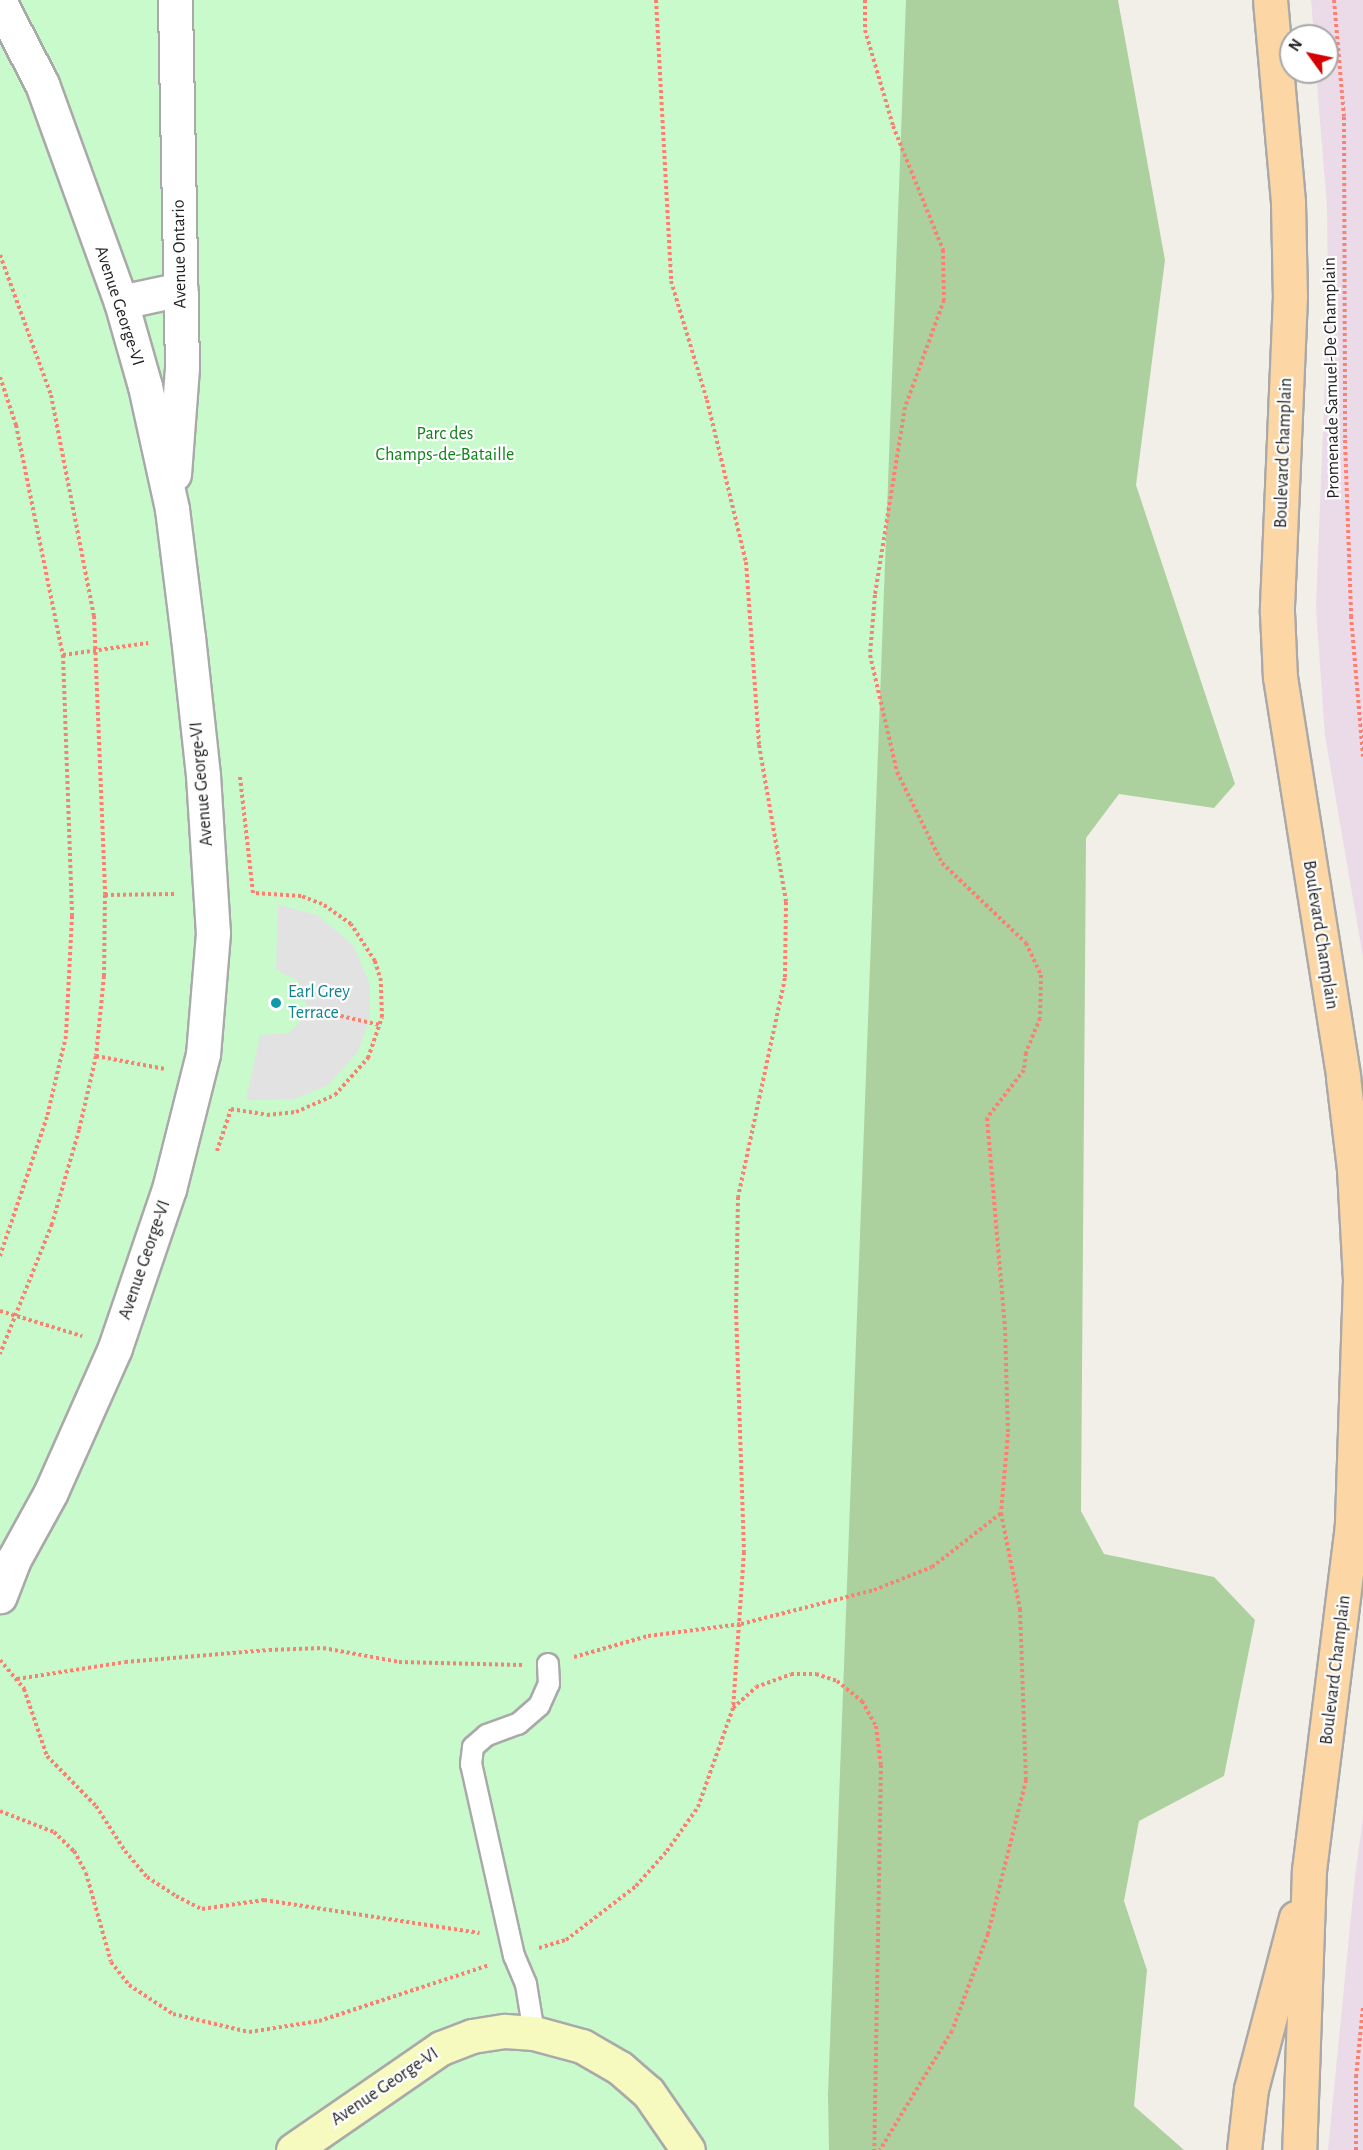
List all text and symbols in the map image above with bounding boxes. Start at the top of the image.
north arrow [1279,24,1339,84]
text: N [1286,36,1305,54]
street label: Avenue Ontario [168,199,192,309]
street label: Avenue George-VI [89,243,149,369]
street label: Promenade Samuel-De Champlain [1319,257,1345,499]
street label: Boulevard Champlain [1271,377,1297,529]
park label: Parc des Champs-de-Bataille [376,424,514,466]
street label: Avenue George-VI [186,721,218,847]
street label: Boulevard Champlain [1298,859,1342,1011]
place label: Earl Grey Terrace [288,982,350,1024]
marker: Earl Grey Terrace [269,996,283,1010]
street label: Avenue George-VI [114,1198,176,1322]
street label: Boulevard Champlain [1316,1594,1356,1746]
street label: Avenue George-VI [327,2043,443,2131]

